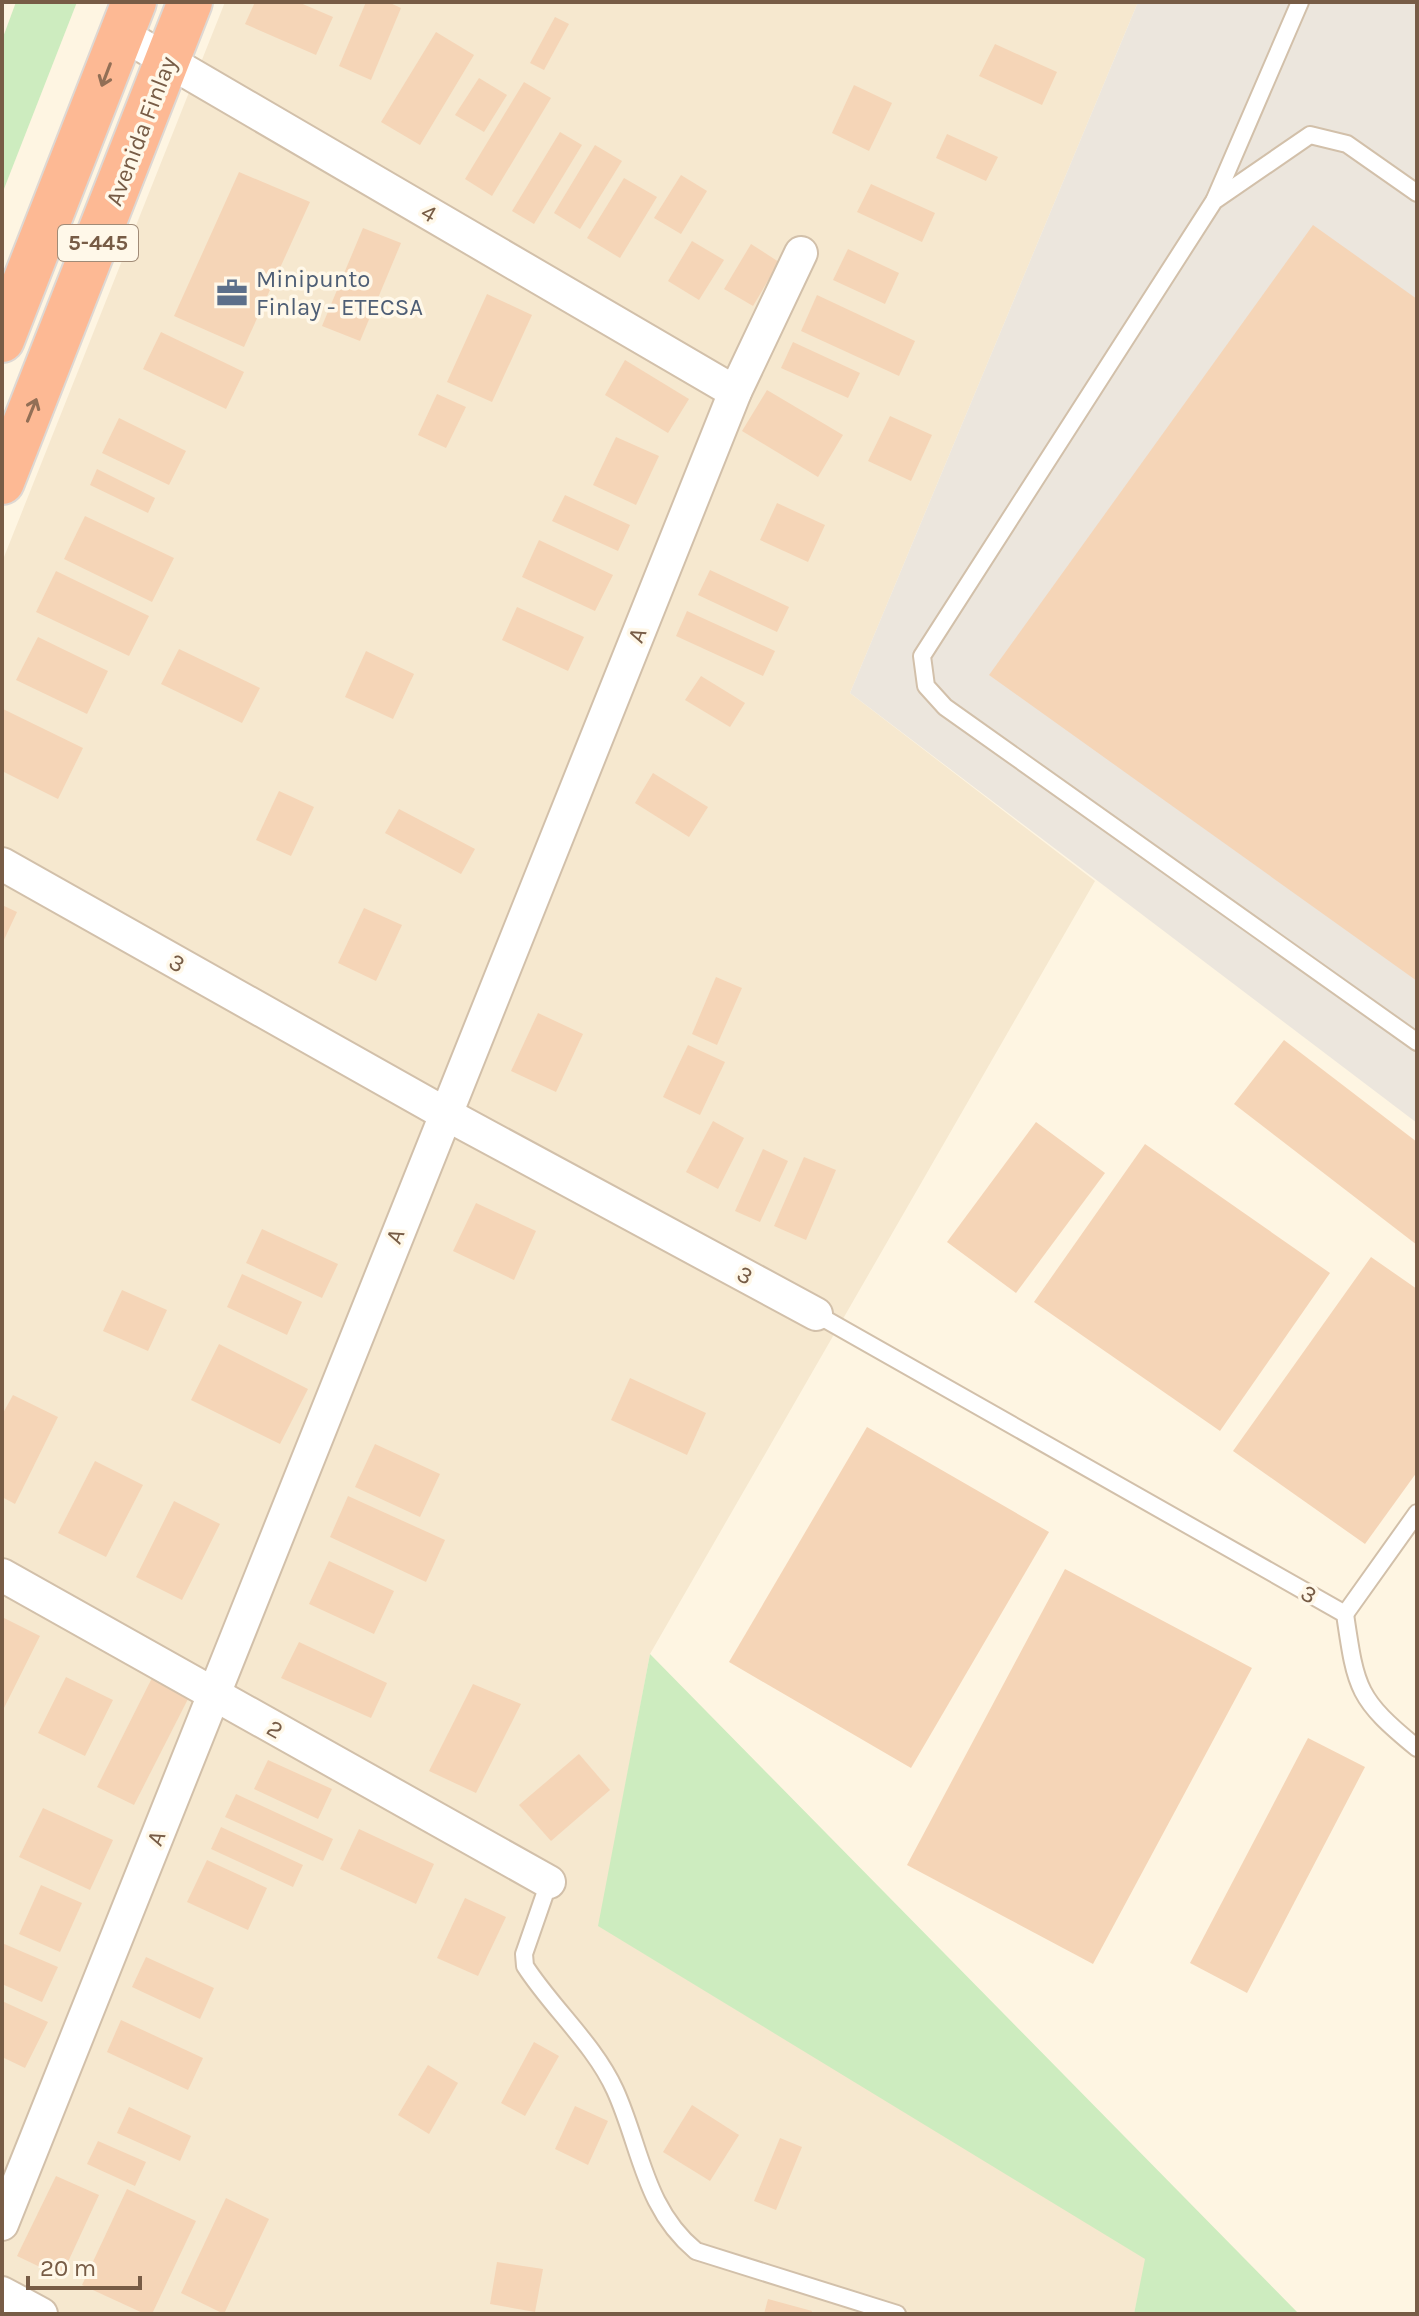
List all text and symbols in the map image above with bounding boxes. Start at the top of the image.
street label: Avenida Finlay [100,52,182,210]
one-way arrow [98,62,112,87]
street label: 4 [416,198,442,228]
road number: 5-445 [58,225,138,261]
place label: Minipunto Finlay - ETECSA [256,265,423,321]
office icon: Minipunto Finlay - ETECSA [215,276,249,310]
one-way arrow [25,398,40,423]
street label: A [621,623,653,647]
street label: 3 [164,947,190,979]
street label: A [379,1224,411,1248]
street label: 3 [732,1259,758,1291]
street label: 3 [1296,1578,1322,1610]
street label: 2 [262,1713,288,1745]
street label: A [140,1826,172,1850]
scale bar [28,2240,140,2290]
text: 20 m [40,2254,96,2282]

